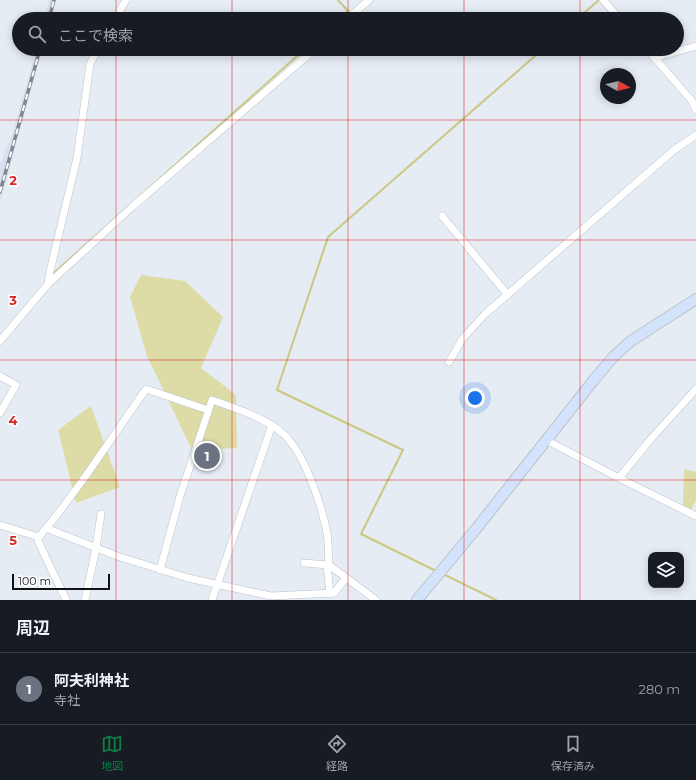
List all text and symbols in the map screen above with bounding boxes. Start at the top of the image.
search box [12,12,684,56]
icon: search [26,23,48,45]
text: ここで検索 [58,26,133,45]
north arrow [600,68,636,104]
text: 2 [9,172,17,188]
text: 3 [8,292,17,308]
your location [465,388,485,408]
text: 4 [9,412,18,428]
pin: 1 [194,441,220,471]
text: 5 [9,532,17,548]
map controls [648,552,684,588]
button: layers [648,552,684,588]
scale bar [12,572,110,591]
text: 100 m [18,574,51,588]
text: 周辺 [16,618,50,638]
text: 阿夫利神社 [54,671,129,690]
text: 1 [26,681,32,697]
text: 280 m [639,681,680,697]
text: 寺社 [54,692,80,708]
tab: 地図 [101,733,123,773]
tab: 経路 [326,733,348,773]
tab: 保存済み [551,733,595,773]

